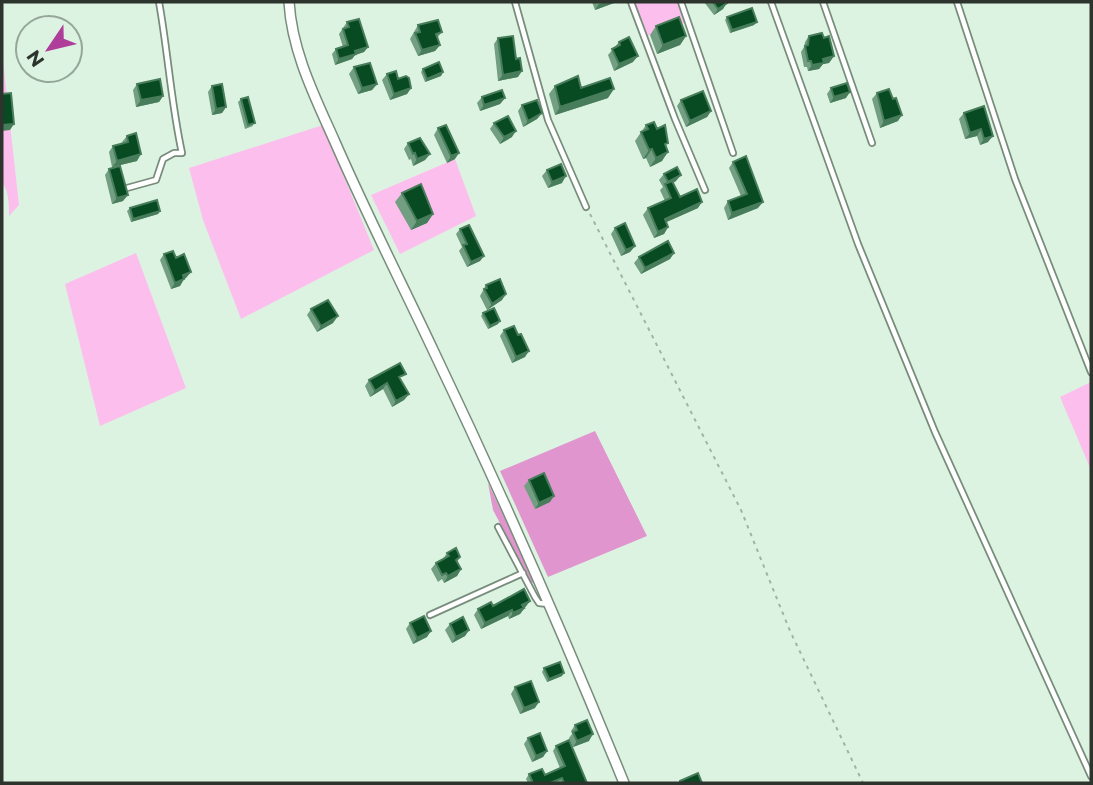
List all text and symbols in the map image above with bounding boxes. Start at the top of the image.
north arrow [14,14,84,84]
text: N [22,46,49,71]

